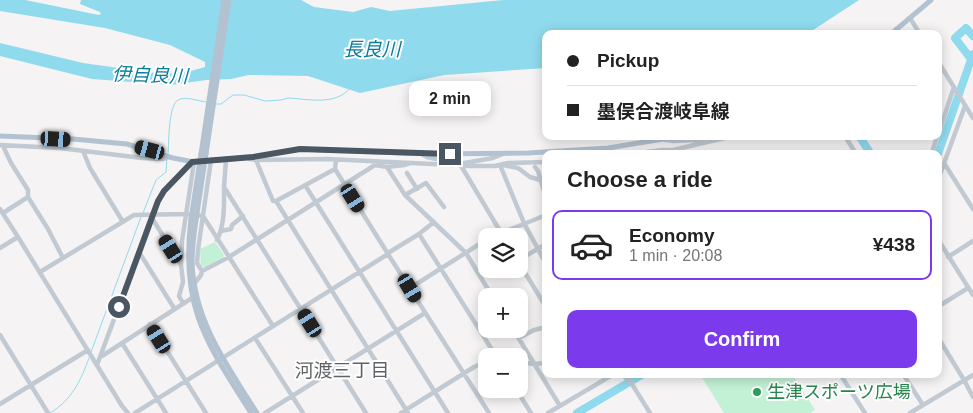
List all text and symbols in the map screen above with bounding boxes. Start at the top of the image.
water label: 長良川 [343,39,402,60]
text: Pickup [597,50,659,71]
water label: 伊自良川 [112,63,190,87]
callout: 2 min [409,82,491,116]
text: 2 min [429,90,471,107]
text: 墨俣合渡岐阜線 [597,101,730,122]
car [40,131,71,147]
car [133,139,166,161]
route end [439,143,461,165]
text: Choose a ride [567,167,712,192]
car [338,181,367,215]
icon: car [569,223,614,268]
text: Economy [629,225,715,246]
map controls [478,228,528,398]
button: layers [478,228,528,278]
car [156,232,185,266]
text: ¥438 [873,234,915,255]
text: 1 min · 20:08 [629,247,722,264]
car [395,271,424,305]
button: + [478,288,528,338]
route start [108,296,130,318]
car [295,306,324,340]
button: Confirm [567,310,917,368]
car [144,322,173,356]
button: − [478,348,528,398]
district label: 河渡三丁目 [294,360,390,381]
place label: 生津スポーツ広場 [767,382,911,402]
marker: 生津スポーツ広場 [751,386,763,398]

